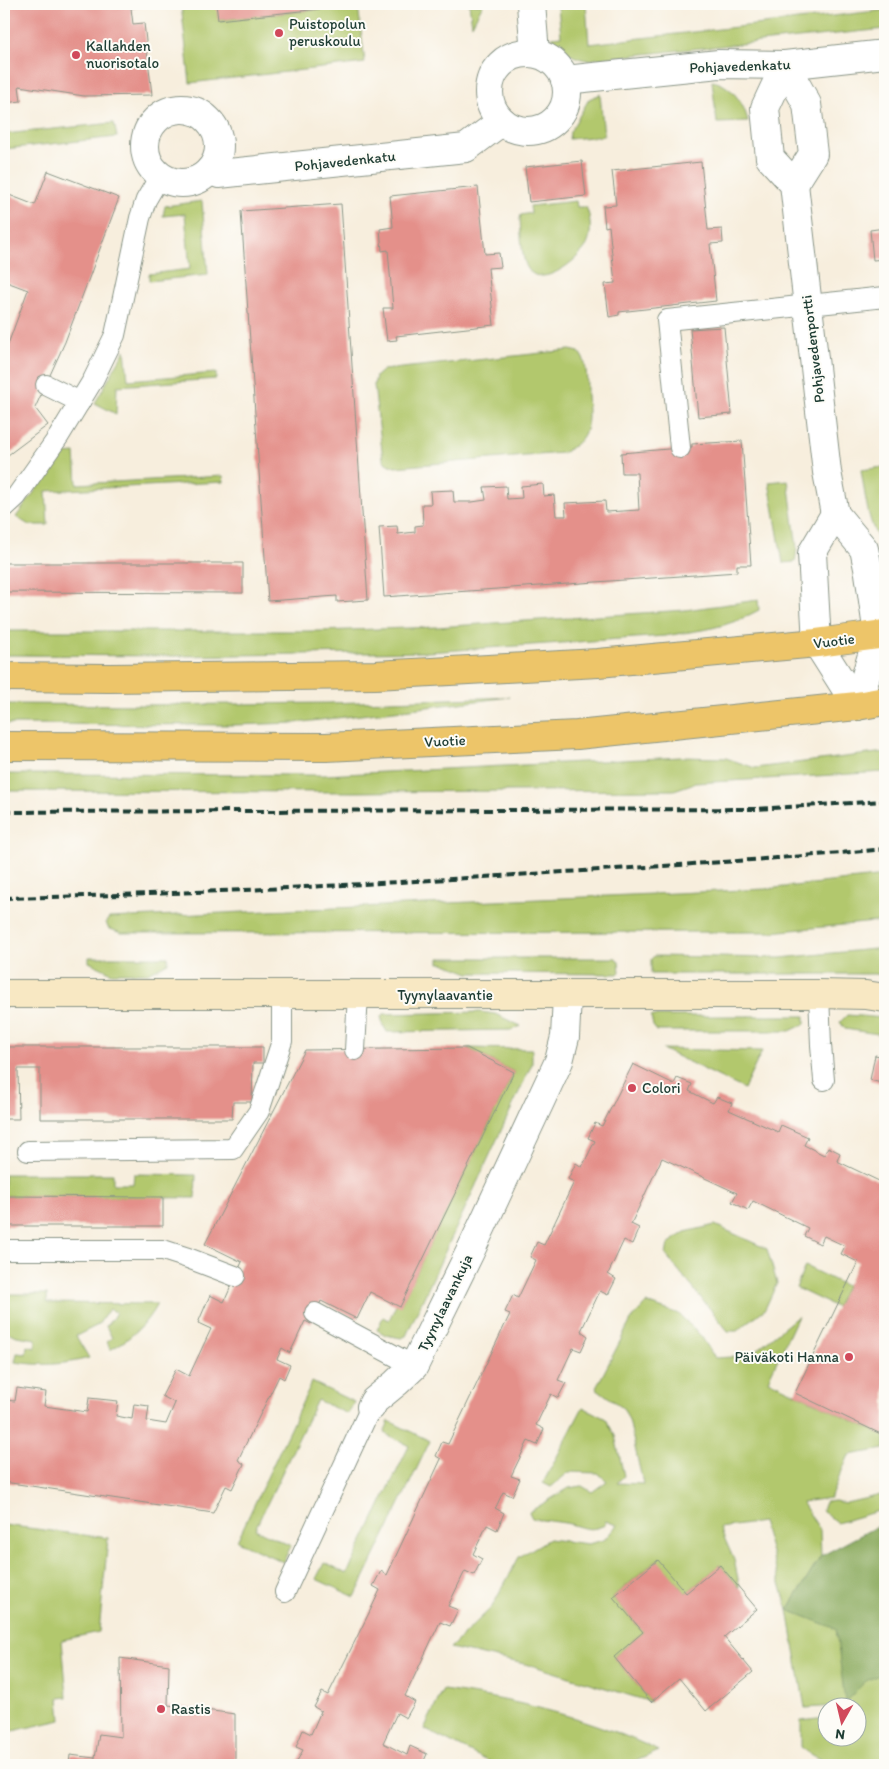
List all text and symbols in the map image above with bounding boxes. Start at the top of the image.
place label: Puistopolun peruskoulu [289,15,366,50]
marker: Puistopolun peruskoulu [273,27,285,39]
place label: Kallahden nuorisotalo [86,37,159,72]
marker: Kallahden nuorisotalo [70,49,82,61]
street label: Pohjavedenkatu [689,55,792,77]
street label: Pohjavedenkatu [294,147,397,175]
street label: Pohjavedenportti [797,294,829,404]
street label: Vuotie [812,630,856,652]
street label: Vuotie [424,731,466,751]
street label: Tyynylaavantie [397,986,493,1004]
place label: Colori [642,1079,681,1097]
marker: Colori [626,1082,638,1094]
street label: Tyynylaavankuja [414,1251,477,1355]
place label: Päiväkoti Hanna [734,1348,840,1366]
marker: Päiväkoti Hanna [843,1351,855,1363]
north arrow [816,1696,866,1746]
place label: Rastis [171,1700,211,1718]
marker: Rastis [155,1703,167,1715]
text: N [834,1725,846,1743]

